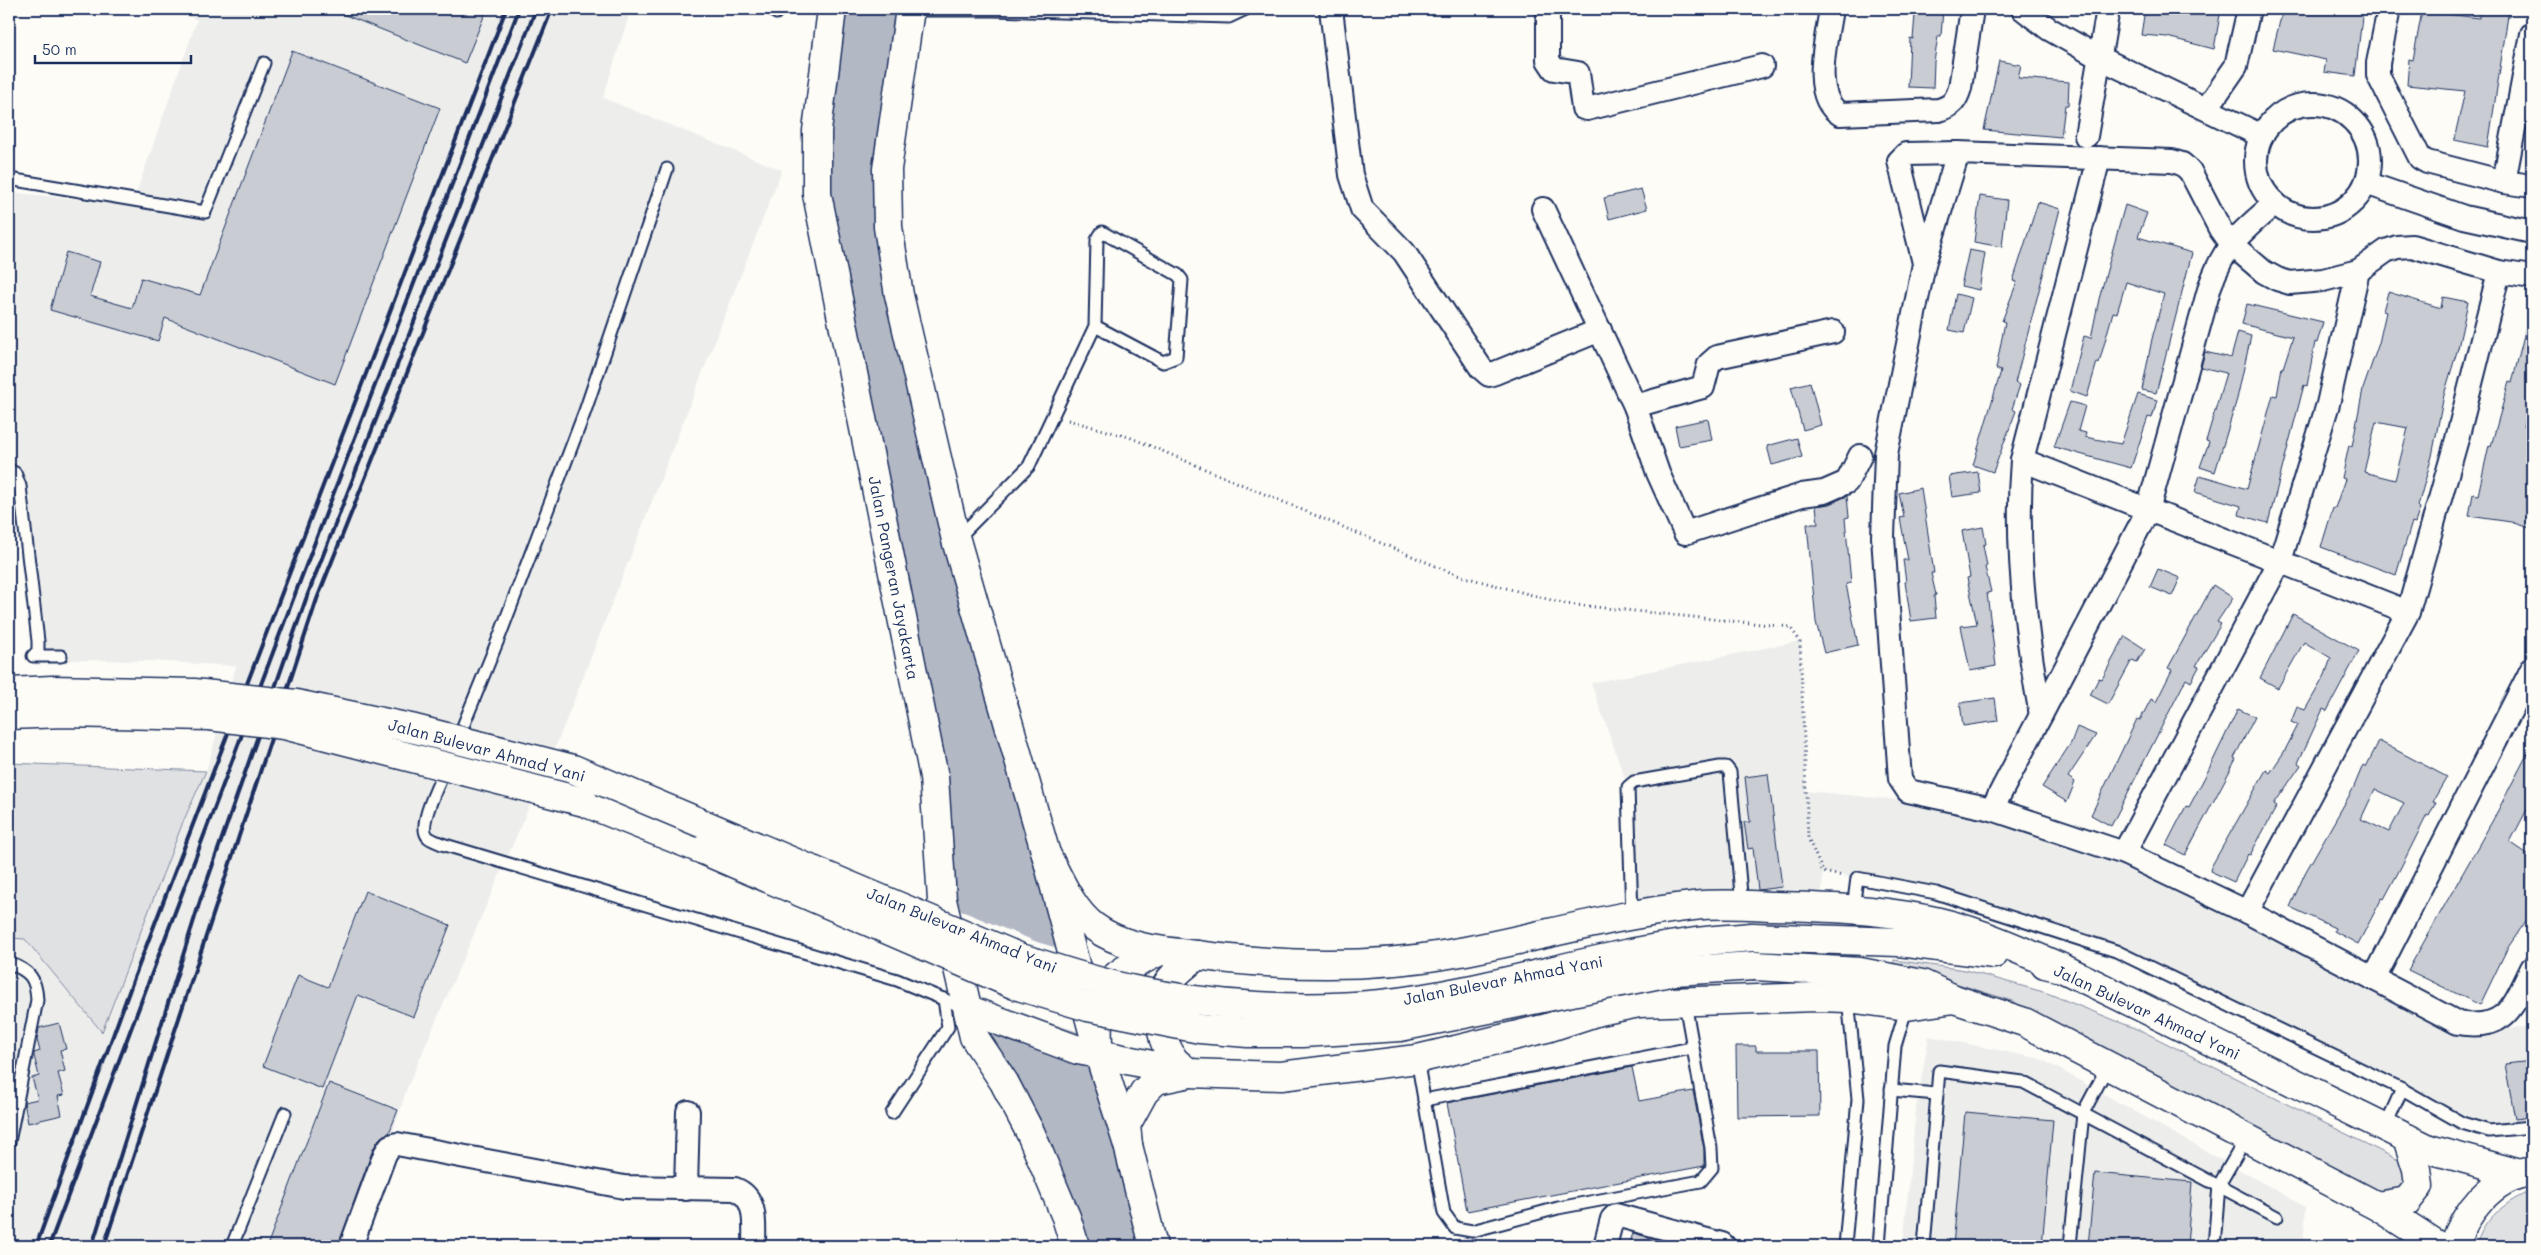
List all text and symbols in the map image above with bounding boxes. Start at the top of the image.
scale bar [35,32,191,64]
text: 50 m [42,39,77,59]
street label: Jalan Pangeran Jayakarta [864,474,925,682]
street label: Jalan Bulevar Ahmad Yani [386,713,588,786]
street label: Jalan Bulevar Ahmad Yani [864,882,1060,977]
street label: Jalan Bulevar Ahmad Yani [1401,950,1605,1009]
street label: Jalan Bulevar Ahmad Yani [2051,959,2244,1064]

